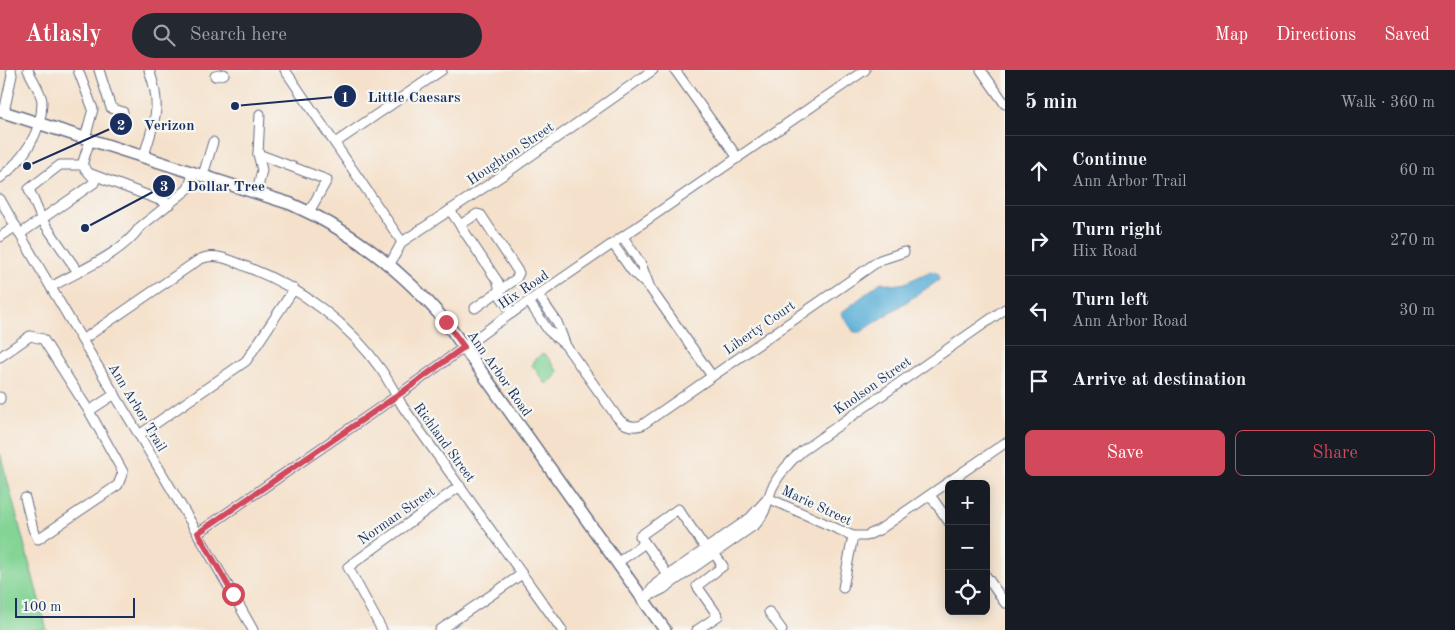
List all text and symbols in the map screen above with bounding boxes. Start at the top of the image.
search box [132,13,482,58]
icon: search [150,21,178,49]
text: Atlasly [25,23,102,47]
text: Search here [190,26,287,45]
text: Map [1215,26,1248,44]
text: Directions [1276,26,1356,44]
text: Saved [1384,26,1430,44]
callout: Little Caesars [332,81,470,111]
text: 1 [341,91,349,106]
text: Little Caesars [368,91,460,106]
text: 5 min [1025,92,1078,113]
text: Walk · 360 m [1340,95,1435,111]
callout: Verizon [108,109,204,139]
text: 2 [117,119,125,134]
text: Verizon [144,119,194,134]
street label: Houghton Street [465,120,556,188]
text: Continue [1072,151,1147,170]
icon: ahead [1025,157,1053,185]
text: 60 m [1399,163,1435,179]
callout: Dollar Tree [152,171,275,201]
text: Ann Arbor Trail [1072,174,1186,190]
text: 3 [160,180,168,195]
text: Dollar Tree [187,180,265,195]
text: Turn right [1072,221,1162,240]
icon: right [1025,227,1053,255]
text: 270 m [1390,233,1435,249]
text: Hix Road [1072,244,1137,260]
street label: Hix Road [496,268,551,312]
text: Turn left [1072,291,1149,310]
icon: left [1025,297,1053,325]
street label: Liberty Court [721,298,798,357]
text: 30 m [1399,303,1435,319]
route end [435,311,458,334]
text: Ann Arbor Road [1072,314,1188,330]
street label: Ann Arbor Road [464,328,534,419]
street label: Knolson Street [832,354,914,417]
street label: Ann Arbor Trail [105,361,169,454]
icon: arrive [1025,367,1053,395]
text: Arrive at destination [1072,371,1246,390]
street label: Richland Street [411,400,478,485]
button: Save [1025,430,1225,476]
button: Share [1235,430,1435,476]
map controls [945,480,990,615]
button: + [945,480,990,525]
street label: Norman Street [356,484,438,547]
street label: Marie Street [779,484,854,528]
button: − [945,525,990,570]
button: locate [945,570,990,615]
route start [222,583,245,606]
scale bar [15,595,135,618]
text: 100 m [22,600,61,614]

